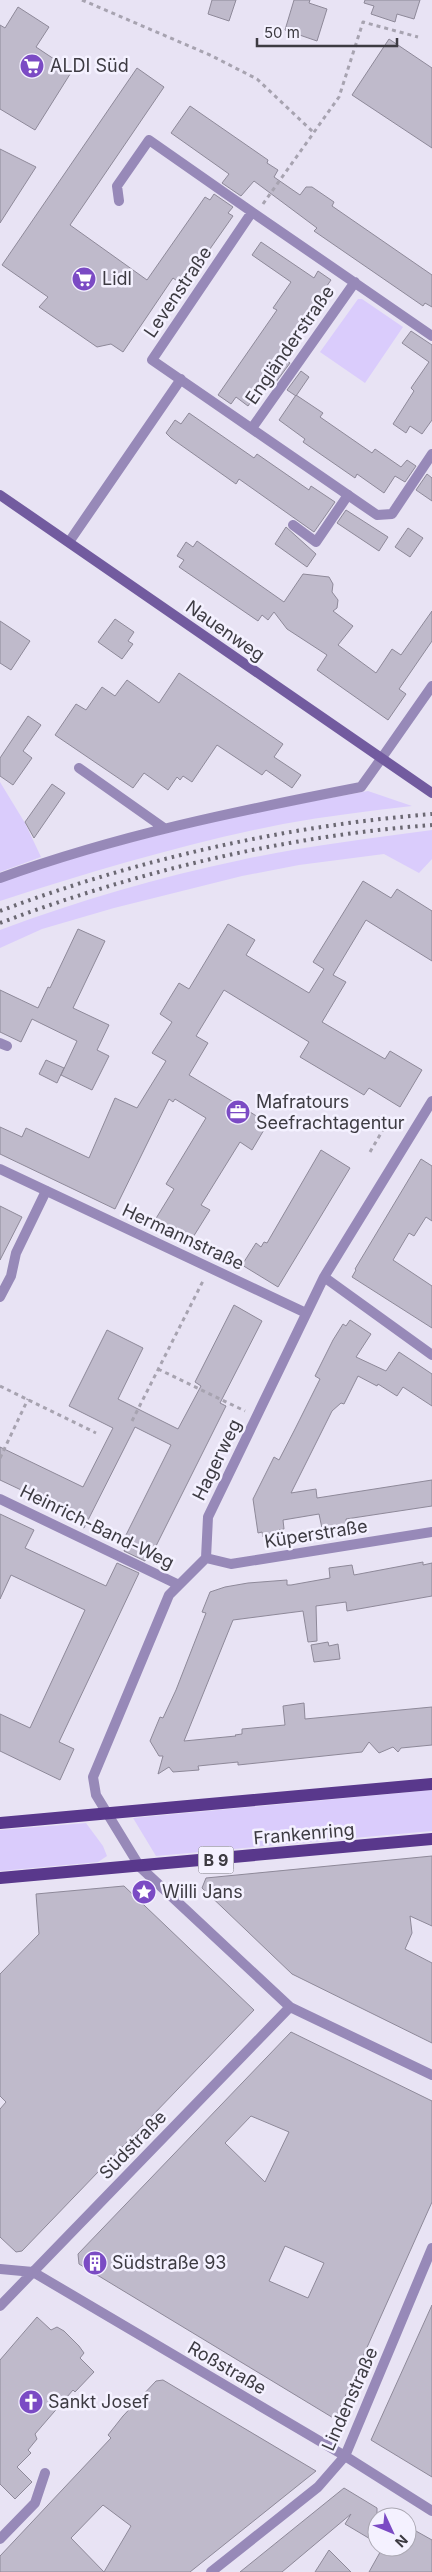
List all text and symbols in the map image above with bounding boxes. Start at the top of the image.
scale bar [257,15,397,47]
text: 50 m [264,23,300,42]
supermarket icon: ALDI Süd [19,53,45,79]
place label: ALDI Süd [50,55,129,76]
street label: Levenstraße [140,242,216,341]
supermarket icon: Lidl [71,266,97,292]
place label: Lidl [102,268,132,289]
street label: Engländerstraße [241,281,338,408]
street label: Nauenweg [182,596,269,665]
place label: Mafratours Seefrachtagentur [256,1091,405,1133]
office icon: Mafratours Seefrachtagentur [225,1099,251,1125]
street label: Hermannstraße [119,1199,247,1274]
street label: Hagerweg [188,1416,245,1504]
street label: Heinrich-Band-Weg [17,1480,178,1573]
street label: Küperstraße [263,1515,369,1552]
street label: Frankenring [253,1819,355,1848]
road number: B 9 [198,1846,234,1874]
place icon: Willi Jans [131,1879,157,1905]
place label: Willi Jans [162,1881,243,1902]
street label: Südstraße [95,2106,170,2183]
building icon: Südstraße 93 [82,2250,108,2276]
place label: Südstraße 93 [112,2252,226,2273]
street label: Roßstraße [184,2337,270,2398]
street label: Lindenstraße [317,2344,382,2454]
church icon: Sankt Josef [18,2389,44,2415]
place label: Sankt Josef [48,2391,149,2412]
north arrow [367,2507,417,2557]
text: N [392,2532,412,2551]

